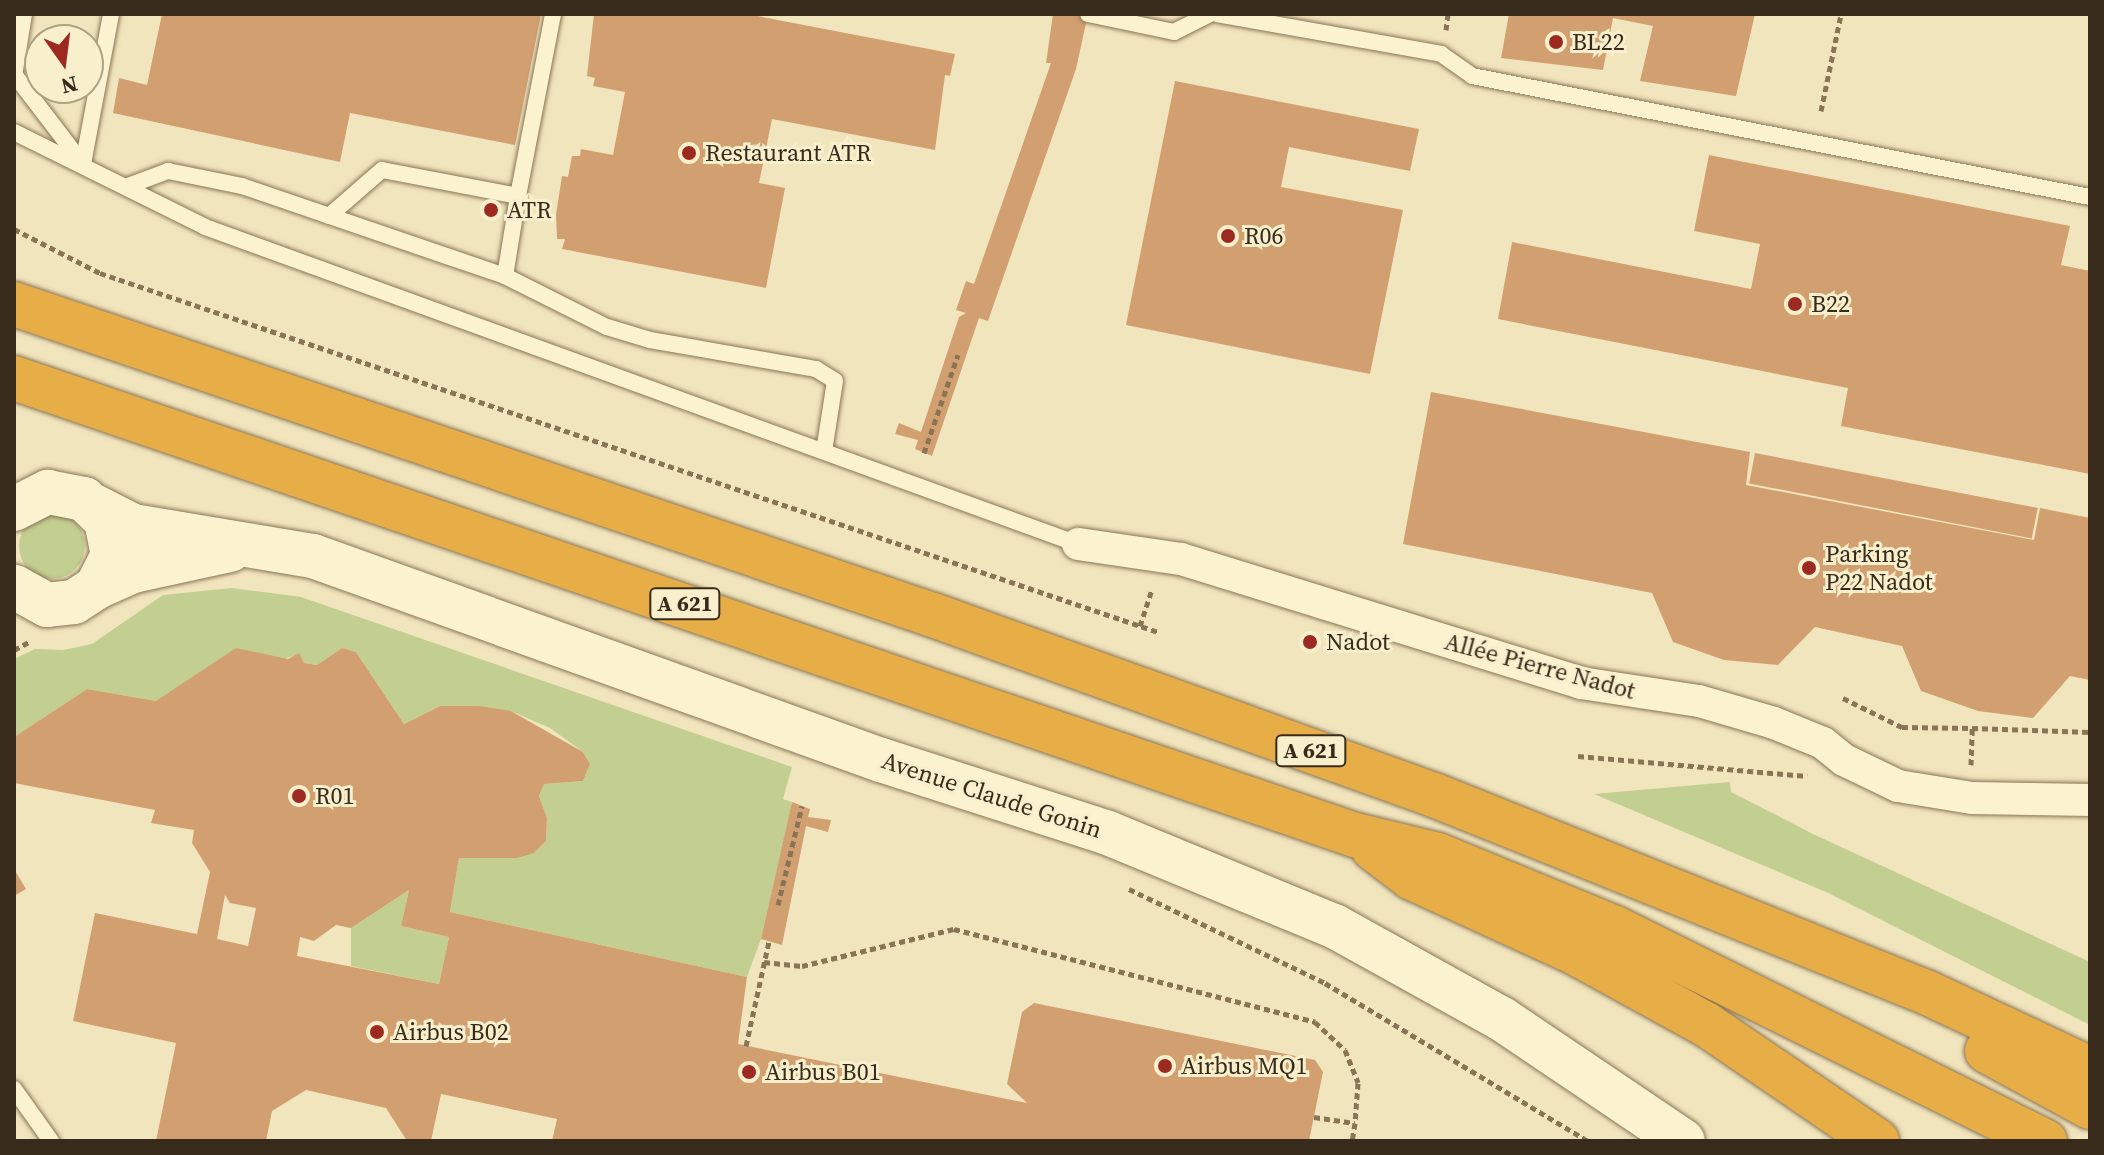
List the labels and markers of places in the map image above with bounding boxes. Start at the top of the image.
place label: BL22 [1572,28,1625,56]
marker: BL22 [1547,33,1565,51]
place label: Restaurant ATR [705,139,871,167]
marker: Restaurant ATR [680,144,698,162]
place label: ATR [507,196,552,224]
marker: ATR [482,201,500,219]
place label: R06 [1244,222,1284,250]
marker: R06 [1219,227,1237,245]
place label: B22 [1811,290,1850,318]
marker: B22 [1786,295,1804,313]
place label: Parking P22 Nadot [1825,540,1933,596]
marker: Parking P22 Nadot [1800,559,1818,577]
place label: Nadot [1326,628,1390,656]
marker: Nadot [1301,633,1319,651]
place label: R01 [315,782,355,810]
marker: R01 [290,787,308,805]
place label: Airbus B02 [393,1018,509,1046]
marker: Airbus B02 [368,1023,386,1041]
place label: Airbus MQ1 [1181,1052,1308,1080]
marker: Airbus MQ1 [1156,1057,1174,1075]
place label: Airbus B01 [765,1058,881,1086]
marker: Airbus B01 [740,1063,758,1081]

